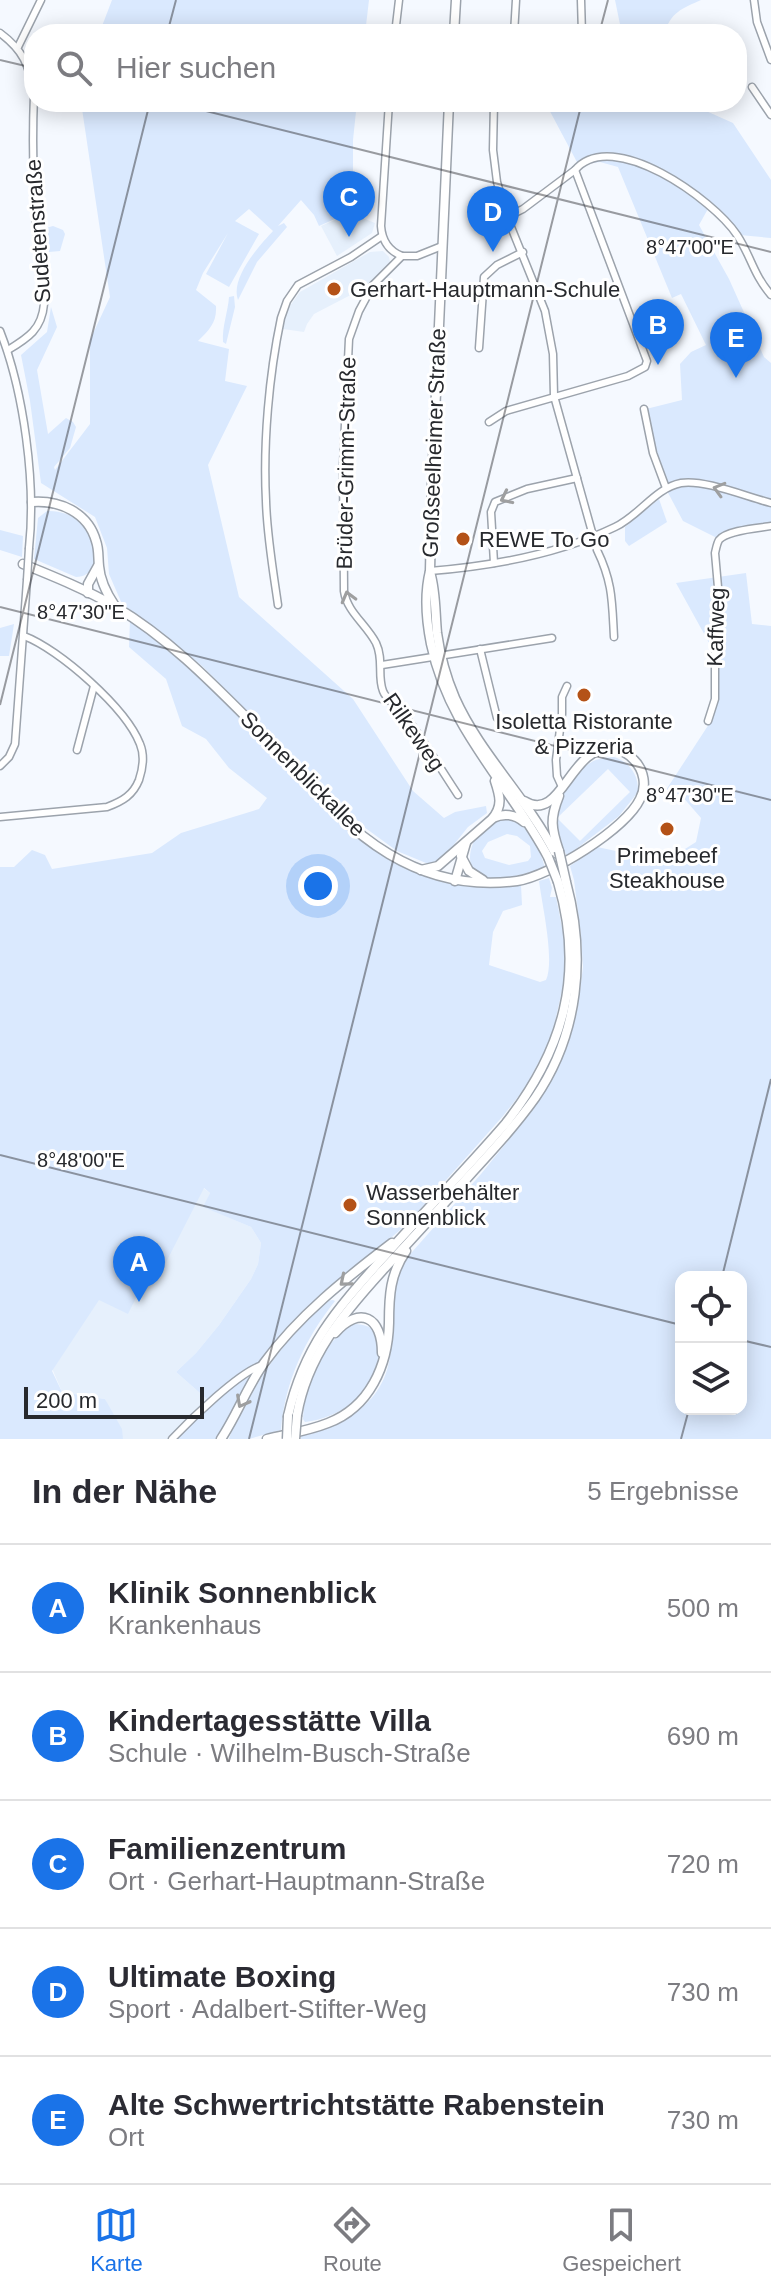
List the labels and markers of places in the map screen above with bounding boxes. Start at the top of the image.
pin: C [323,171,375,237]
pin: D [467,186,519,252]
place label: Gerhart-Hauptmann-Schule [350,277,620,302]
marker: Gerhart-Hauptmann-Schule [325,280,343,298]
pin: B [632,299,684,365]
pin: E [710,312,762,378]
place label: REWE To Go [479,527,609,552]
marker: REWE To Go [454,530,472,548]
marker: Isoletta Ristorante & Pizzeria [575,686,593,704]
place label: Isoletta Ristorante & Pizzeria [495,709,673,759]
marker: Primebeef Steakhouse [658,820,676,838]
place label: Primebeef Steakhouse [609,843,725,893]
place label: Wasserbehälter Sonnenblick [366,1180,519,1230]
marker: Wasserbehälter Sonnenblick [341,1196,359,1214]
pin: A [113,1236,165,1302]

